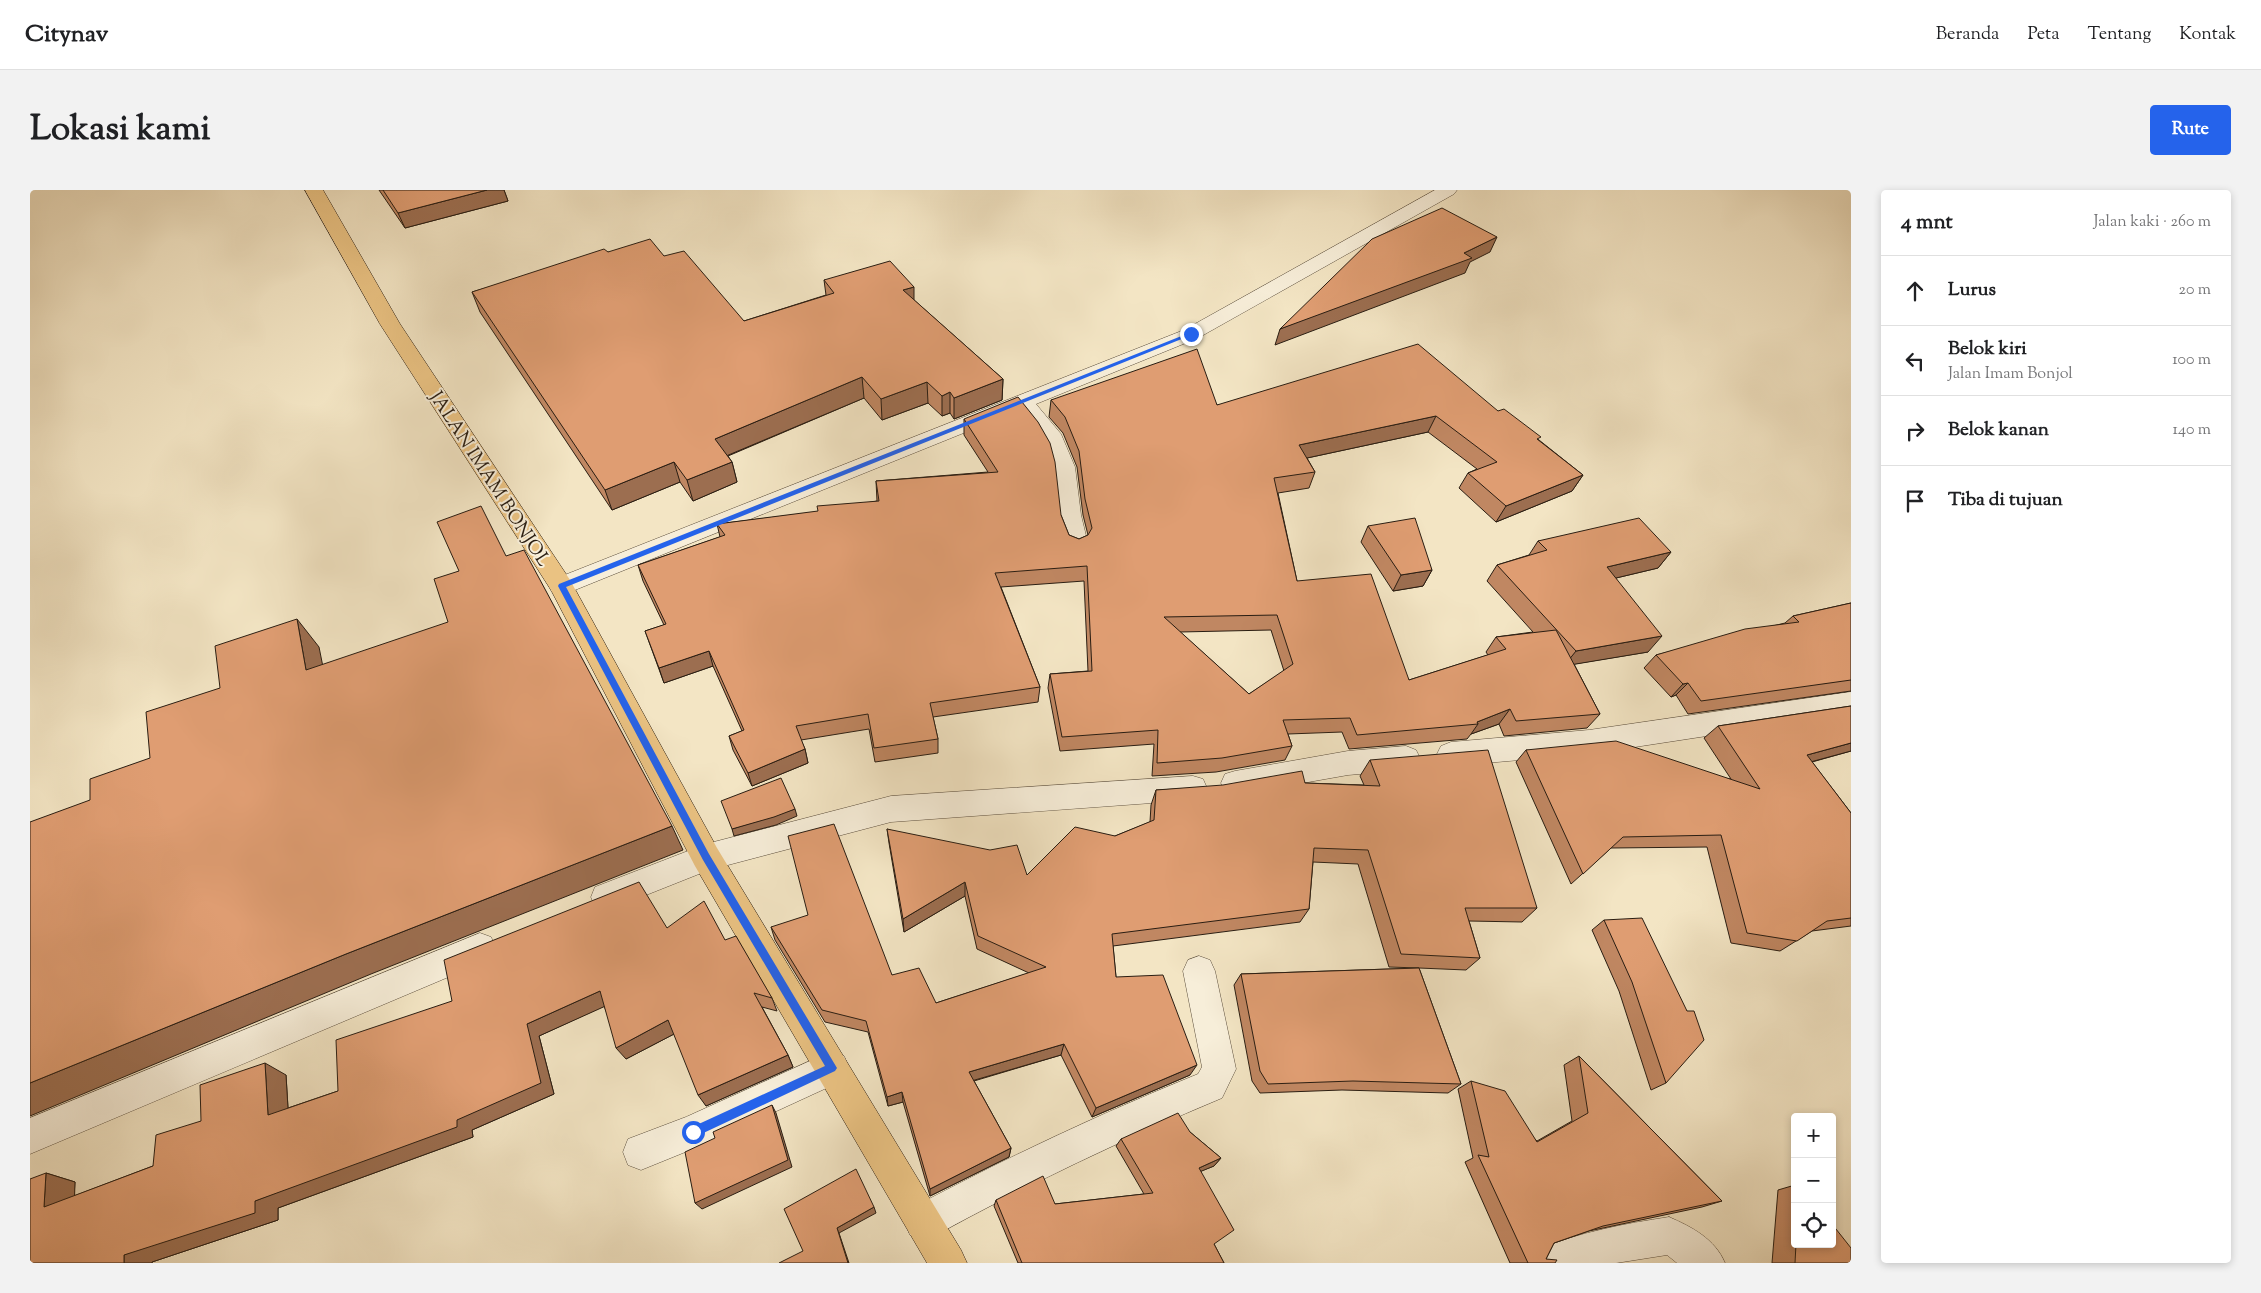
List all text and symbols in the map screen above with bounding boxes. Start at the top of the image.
text: Citynav [25,18,108,52]
text: Beranda [1936,22,1999,48]
text: Peta [2027,22,2060,48]
text: Tentang [2088,22,2151,48]
text: Kontak [2179,22,2236,48]
text: Lokasi kami [30,105,211,156]
button: Rute [2150,105,2231,155]
text: 4 mnt [1901,208,1953,238]
text: Jalan kaki · 260 m [2094,211,2211,234]
icon: ahead [1901,277,1929,305]
text: Lurus [1948,277,1996,304]
text: 20 m [2178,279,2211,302]
route end [1180,323,1203,346]
text: Belok kiri [1948,336,2027,363]
icon: left [1901,347,1929,375]
text: 100 m [2172,349,2211,372]
text: Jalan Imam Bonjol [1948,363,2073,386]
street label: JALAN IMAM BONJOL [422,386,556,573]
icon: right [1901,417,1929,445]
text: Belok kanan [1948,417,2049,444]
text: 140 m [2173,419,2211,442]
icon: arrive [1901,487,1929,515]
text: Tiba di tujuan [1948,487,2063,514]
map controls [1791,1113,1836,1248]
button: + [1791,1113,1836,1158]
route start [682,1121,705,1144]
button: − [1791,1158,1836,1203]
button: locate [1791,1203,1836,1248]

